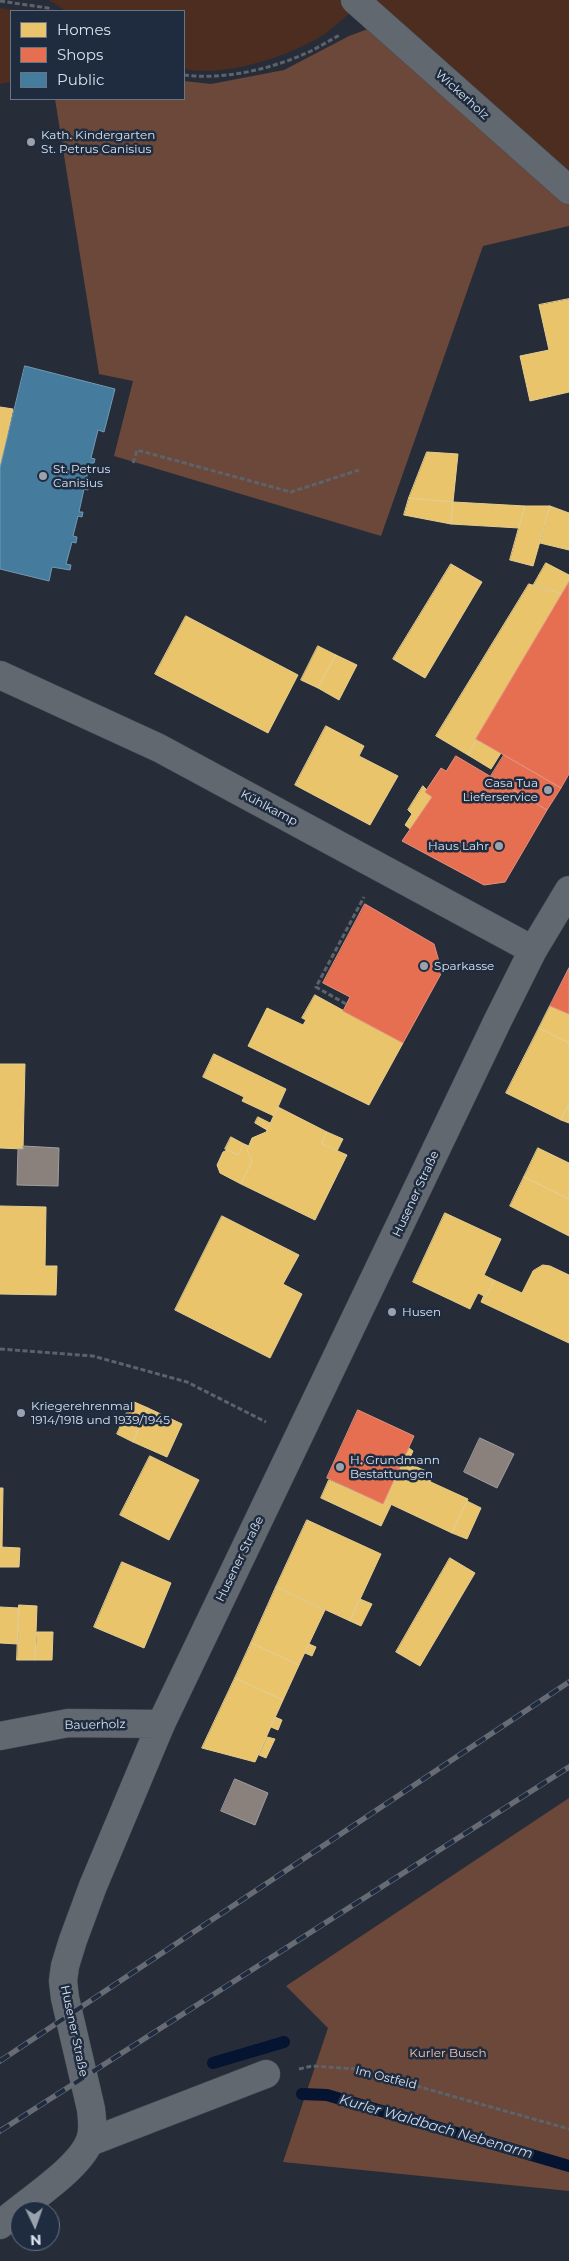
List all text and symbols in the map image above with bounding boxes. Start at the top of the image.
legend [10,10,185,100]
text: Homes [57,20,111,39]
text: Shops [57,45,103,64]
street label: Wickerholz [432,67,492,123]
text: Public [57,70,105,89]
place label: Kath. Kindergarten St. Petrus Canisius [41,128,155,156]
marker: Kath. Kindergarten St. Petrus Canisius [25,136,37,148]
place label: St. Petrus Canisius [53,462,110,490]
marker: St. Petrus Canisius [37,470,49,482]
place label: Casa Tua Lieferservice [463,776,538,804]
marker: Casa Tua Lieferservice [542,784,554,796]
street label: Kühlkamp [238,787,300,829]
place label: Haus Lahr [428,839,489,853]
marker: Haus Lahr [493,840,505,852]
place label: Sparkasse [434,959,494,973]
marker: Sparkasse [418,960,430,972]
street label: Husener Straße [390,1149,442,1239]
place label: Husen [402,1305,441,1319]
marker: Husen [386,1306,398,1318]
place label: Kriegerehrenmal 1914/1918 und 1939/1945 [31,1399,170,1427]
marker: Kriegerehrenmal 1914/1918 und 1939/1945 [15,1407,27,1419]
place label: H. Grundmann Bestattungen [350,1453,440,1481]
marker: H. Grundmann Bestattungen [334,1461,346,1473]
street label: Husener Straße [213,1514,267,1604]
street label: Bauerholz [64,1717,126,1733]
street label: Husener Straße [57,1984,91,2078]
park label: Kurler Busch [409,2046,487,2060]
street label: Im Ostfeld [354,2063,418,2093]
water label: Kurler Waldbach Nebenarm [337,2091,535,2163]
north arrow [10,2201,60,2251]
text: N [30,2231,42,2249]

